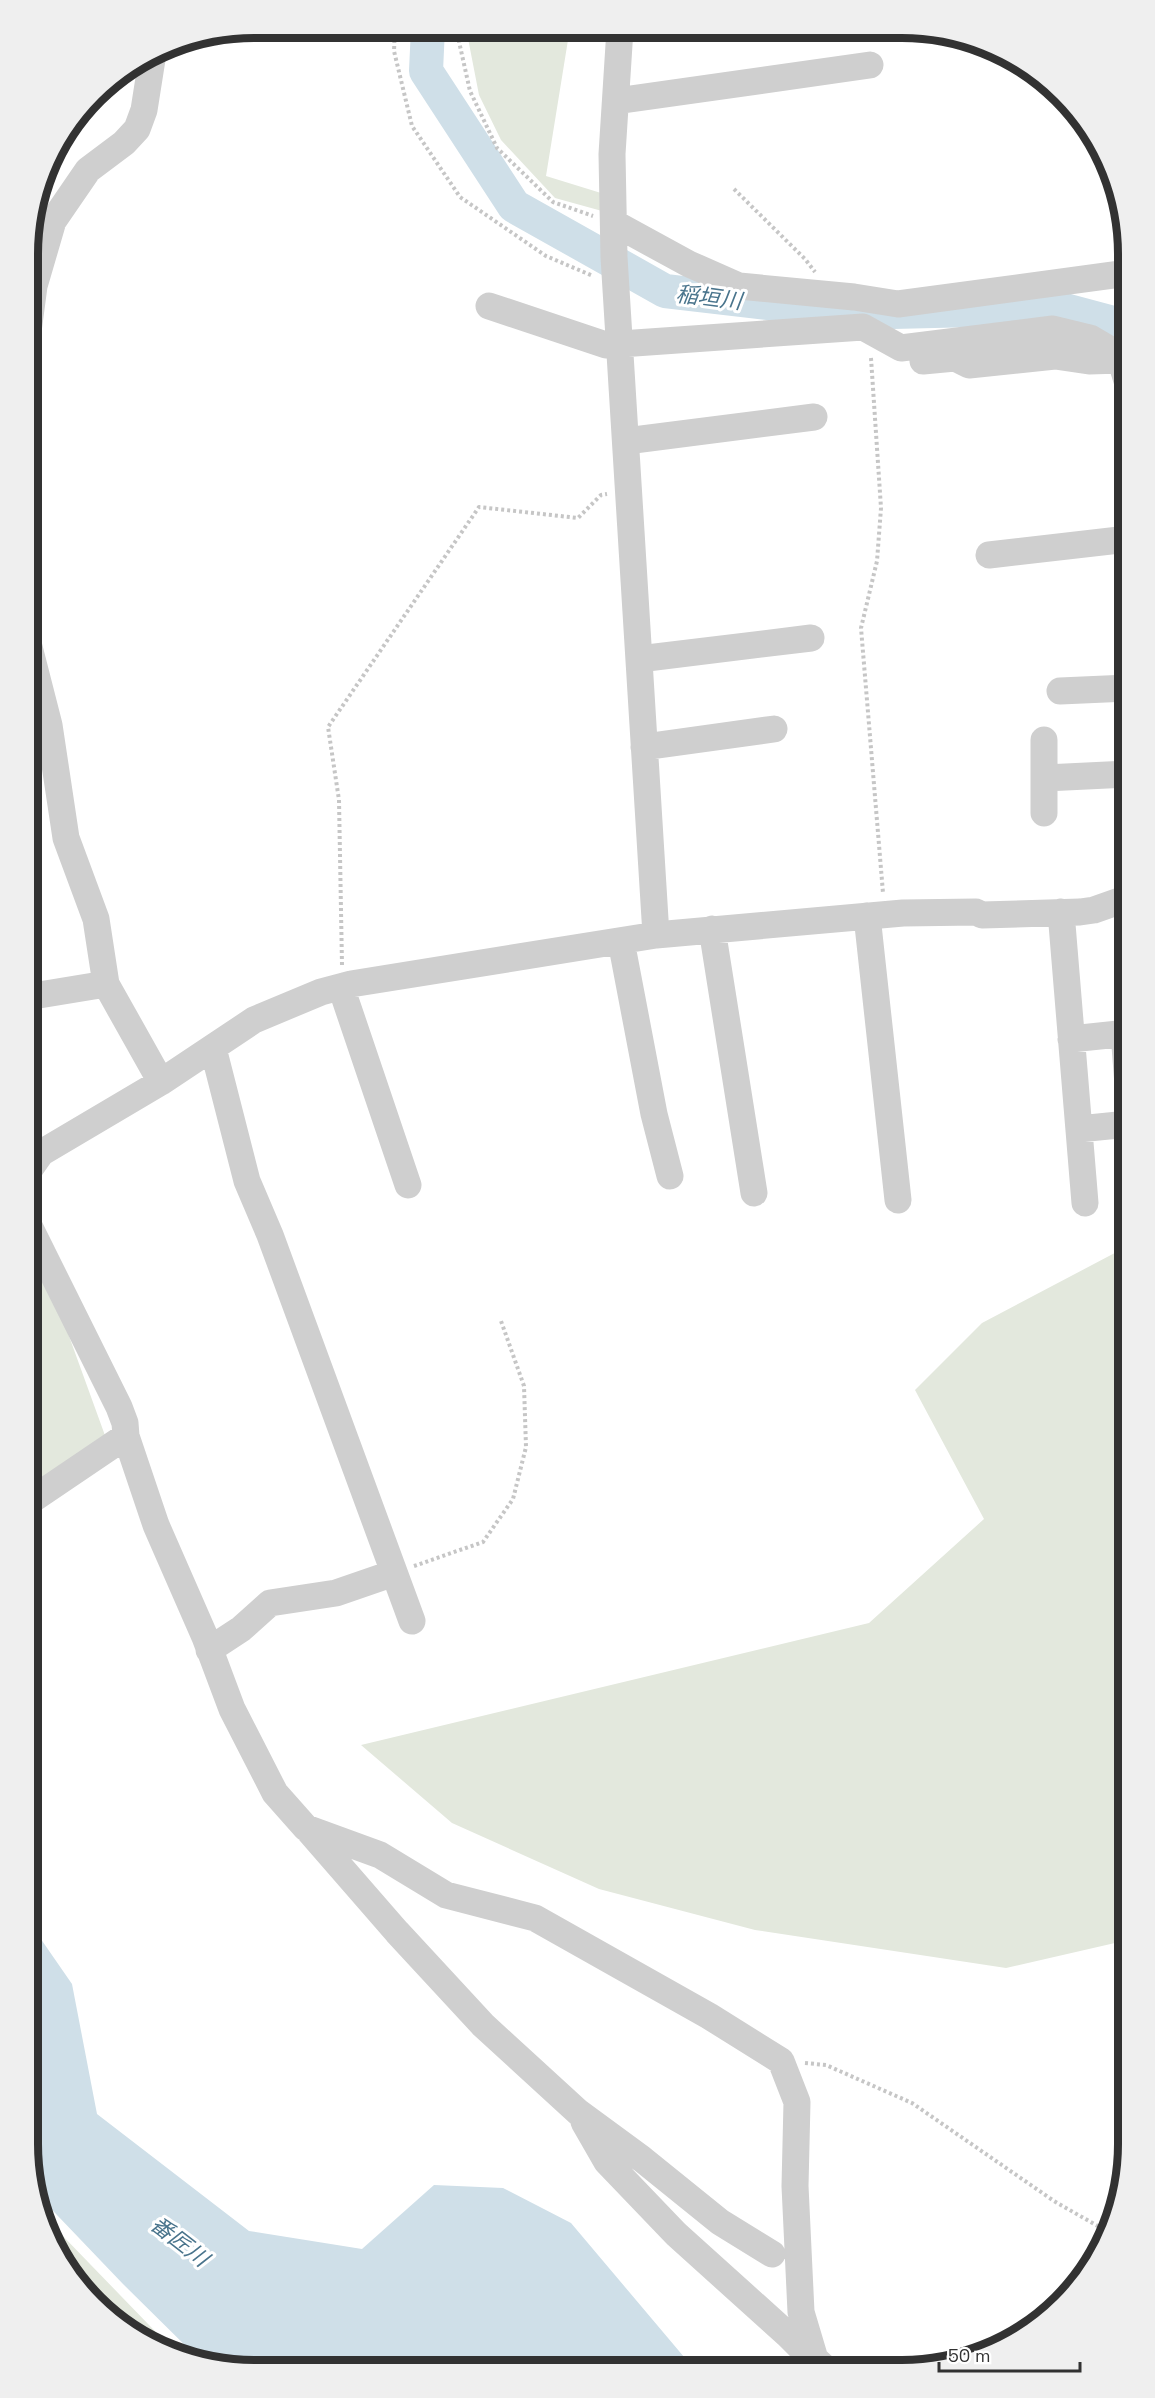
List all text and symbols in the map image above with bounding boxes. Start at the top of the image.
water label: 稲垣川 [675,279,745,315]
water label: 番匠川 [145,2210,216,2274]
scale bar [939,2335,1080,2373]
text: 50 m [948,2344,990,2367]

